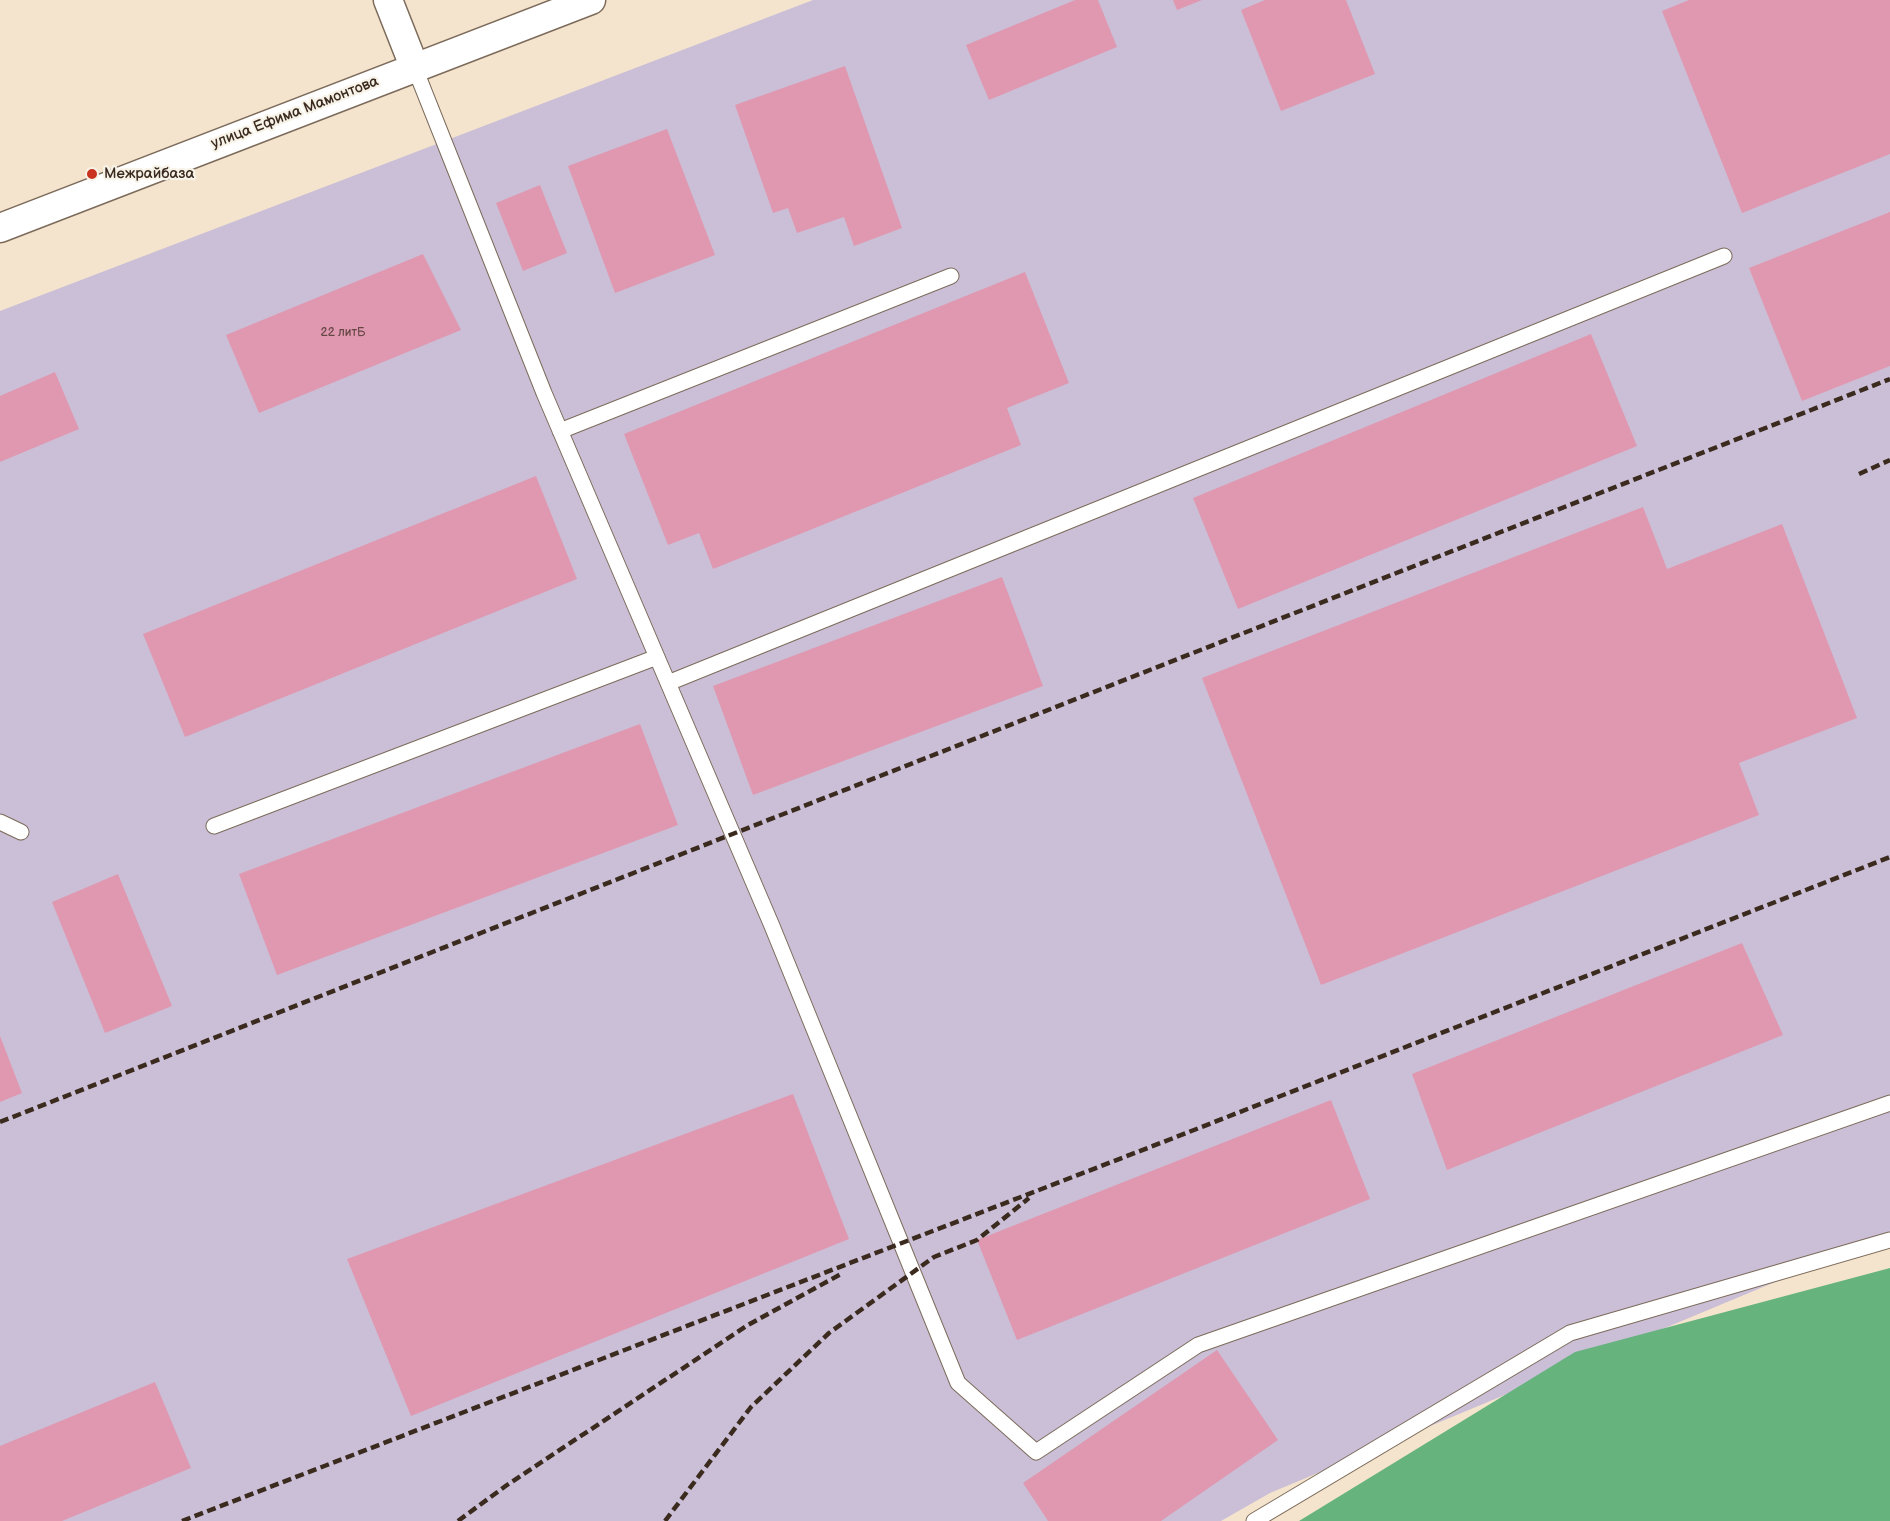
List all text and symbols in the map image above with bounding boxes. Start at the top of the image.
street label: улица Ефима Мамонтова [209,73,381,153]
place label: Межрайбаза [104,165,194,183]
marker: Межрайбаза [85,167,99,181]
house number: 22 литБ [321,326,365,340]

